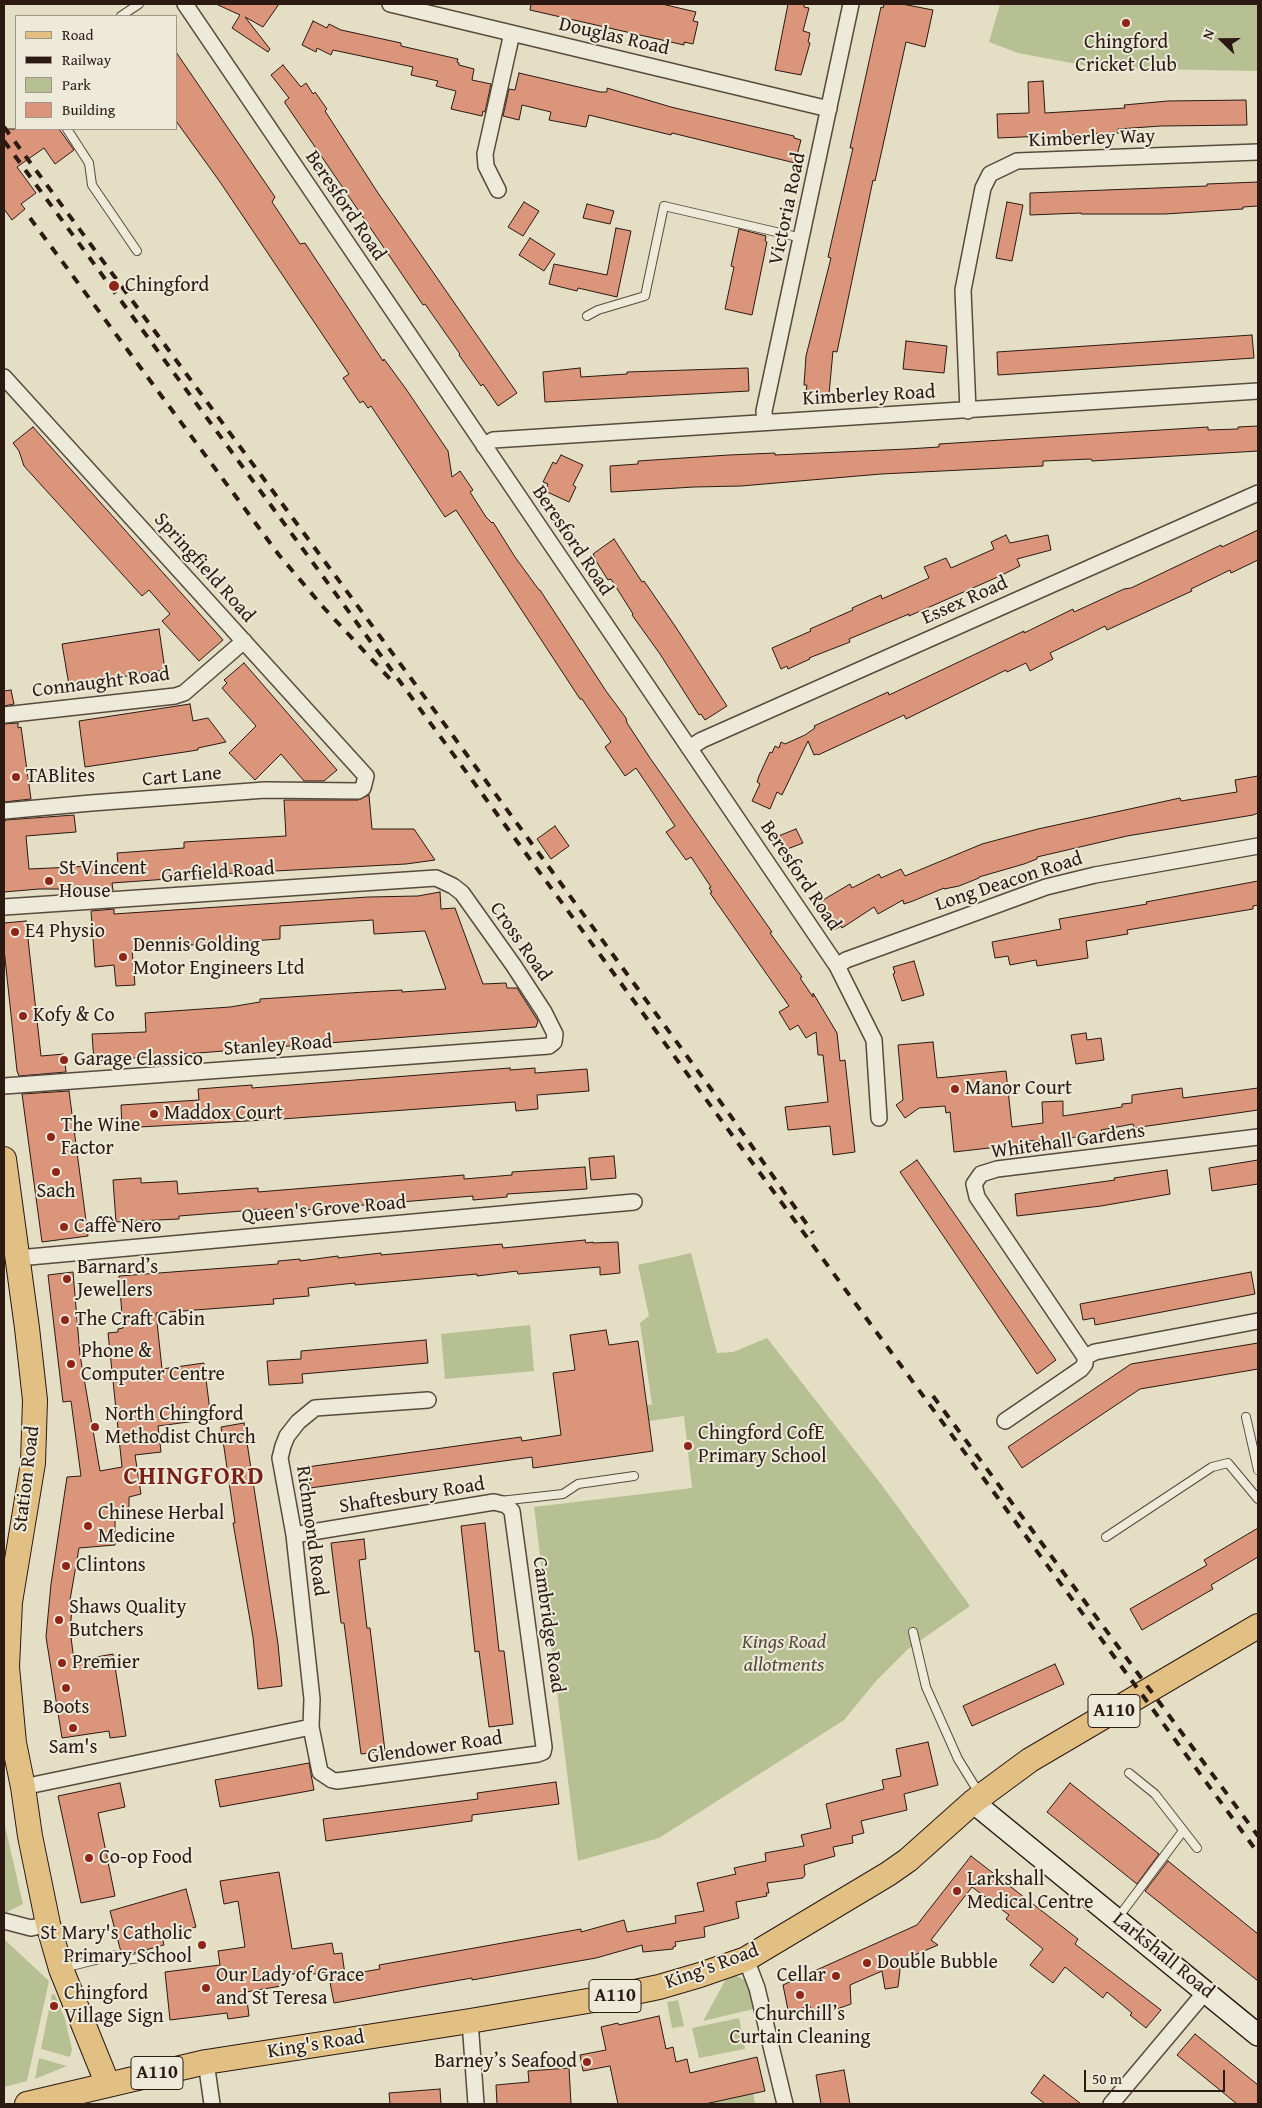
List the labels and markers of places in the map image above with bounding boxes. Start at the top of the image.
marker: Chingford Cricket Club [1120,17,1132,29]
place label: Chingford Cricket Club [1075,31,1177,78]
place label: Chingford [125,274,209,298]
marker: Chingford [107,279,121,293]
place label: TABlites [26,765,95,789]
marker: TABlites [10,771,22,783]
place label: St Vincent House [59,857,147,904]
marker: St Vincent House [43,875,55,887]
place label: E4 Physio [25,920,105,944]
marker: E4 Physio [9,926,21,938]
place label: Dennis Golding Motor Engineers Ltd [133,934,304,981]
marker: Dennis Golding Motor Engineers Ltd [117,951,129,963]
place label: Kofy & Co [33,1004,115,1028]
marker: Kofy & Co [17,1010,29,1022]
place label: Garage Classico [74,1048,203,1072]
marker: Garage Classico [58,1054,70,1066]
place label: Manor Court [965,1077,1072,1101]
marker: Manor Court [949,1083,961,1095]
place label: Maddox Court [164,1102,283,1126]
marker: Maddox Court [148,1108,160,1120]
place label: The Wine Factor [61,1114,140,1161]
marker: The Wine Factor [45,1131,57,1143]
marker: Sach [50,1166,62,1178]
place label: Sach [36,1180,76,1204]
place label: Caffè Nero [74,1215,162,1239]
marker: Caffè Nero [58,1221,70,1233]
place label: Barnard’s Jewellers [77,1256,158,1303]
marker: Barnard’s Jewellers [61,1273,73,1285]
place label: The Craft Cabin [75,1308,205,1332]
marker: The Craft Cabin [59,1314,71,1326]
place label: Phone & Computer Centre [81,1340,225,1387]
marker: Phone & Computer Centre [65,1358,77,1370]
place label: North Chingford Methodist Church [105,1403,256,1450]
marker: North Chingford Methodist Church [89,1421,101,1433]
place label: Chingford CofE Primary School [698,1422,827,1469]
marker: Chingford CofE Primary School [682,1440,694,1452]
place label: Chinese Herbal Medicine [98,1502,224,1549]
marker: Chinese Herbal Medicine [82,1520,94,1532]
place label: Clintons [76,1554,146,1578]
marker: Clintons [60,1560,72,1572]
place label: Shaws Quality Butchers [69,1596,186,1643]
marker: Shaws Quality Butchers [53,1614,65,1626]
place label: Premier [72,1651,140,1675]
marker: Premier [56,1657,68,1669]
marker: Boots [60,1682,72,1694]
place label: Boots [43,1696,89,1720]
marker: Sam's [67,1722,79,1734]
place label: Sam's [49,1736,97,1760]
place label: Co-op Food [99,1846,192,1870]
marker: Co-op Food [83,1852,95,1864]
place label: Larkshall Medical Centre [967,1868,1093,1915]
marker: Larkshall Medical Centre [951,1885,963,1897]
place label: St Mary's Catholic Primary School [40,1922,192,1969]
marker: St Mary's Catholic Primary School [196,1939,208,1951]
place label: Double Bubble [877,1951,998,1975]
marker: Double Bubble [861,1957,873,1969]
place label: Our Lady of Grace and St Teresa [216,1964,364,2011]
place label: Cellar [777,1964,826,1988]
marker: Cellar [830,1970,842,1982]
place label: Chingford Village Sign [64,1982,164,2029]
marker: Our Lady of Grace and St Teresa [200,1982,212,1994]
marker: Churchill’s Curtain Cleaning [794,1989,806,2001]
marker: Chingford Village Sign [48,2000,60,2012]
place label: Churchill’s Curtain Cleaning [729,2003,871,2050]
place label: Barney’s Seafood [434,2050,577,2074]
marker: Barney’s Seafood [581,2056,593,2068]

